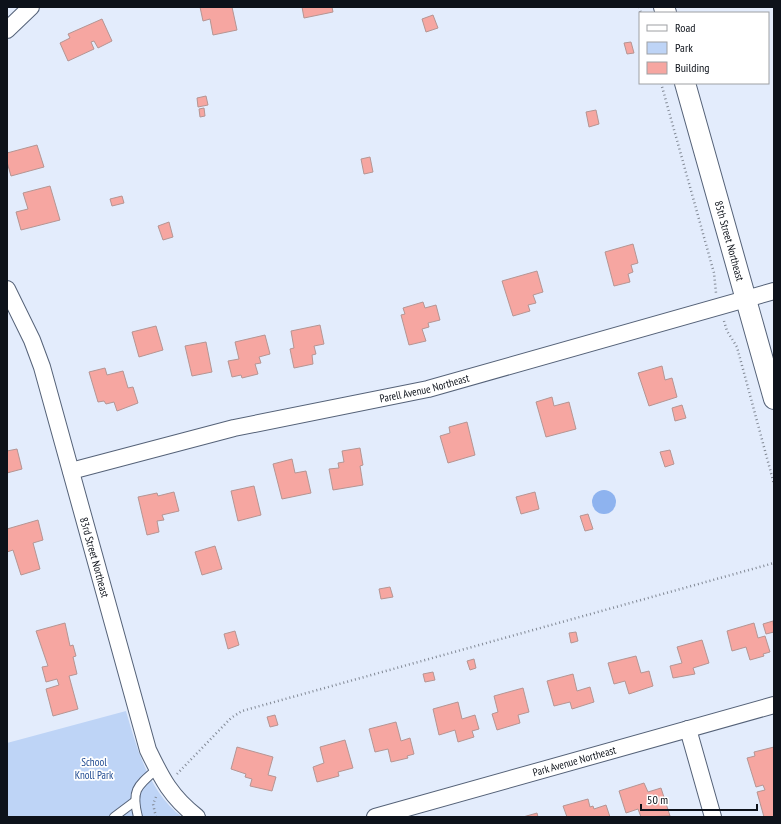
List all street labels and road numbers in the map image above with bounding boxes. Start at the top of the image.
street label: 85th Street Northeast [711,199,747,283]
street label: Parell Avenue Northeast [378,371,471,406]
street label: 83rd Street Northeast [77,516,112,599]
street label: Park Avenue Northeast [531,743,618,779]

